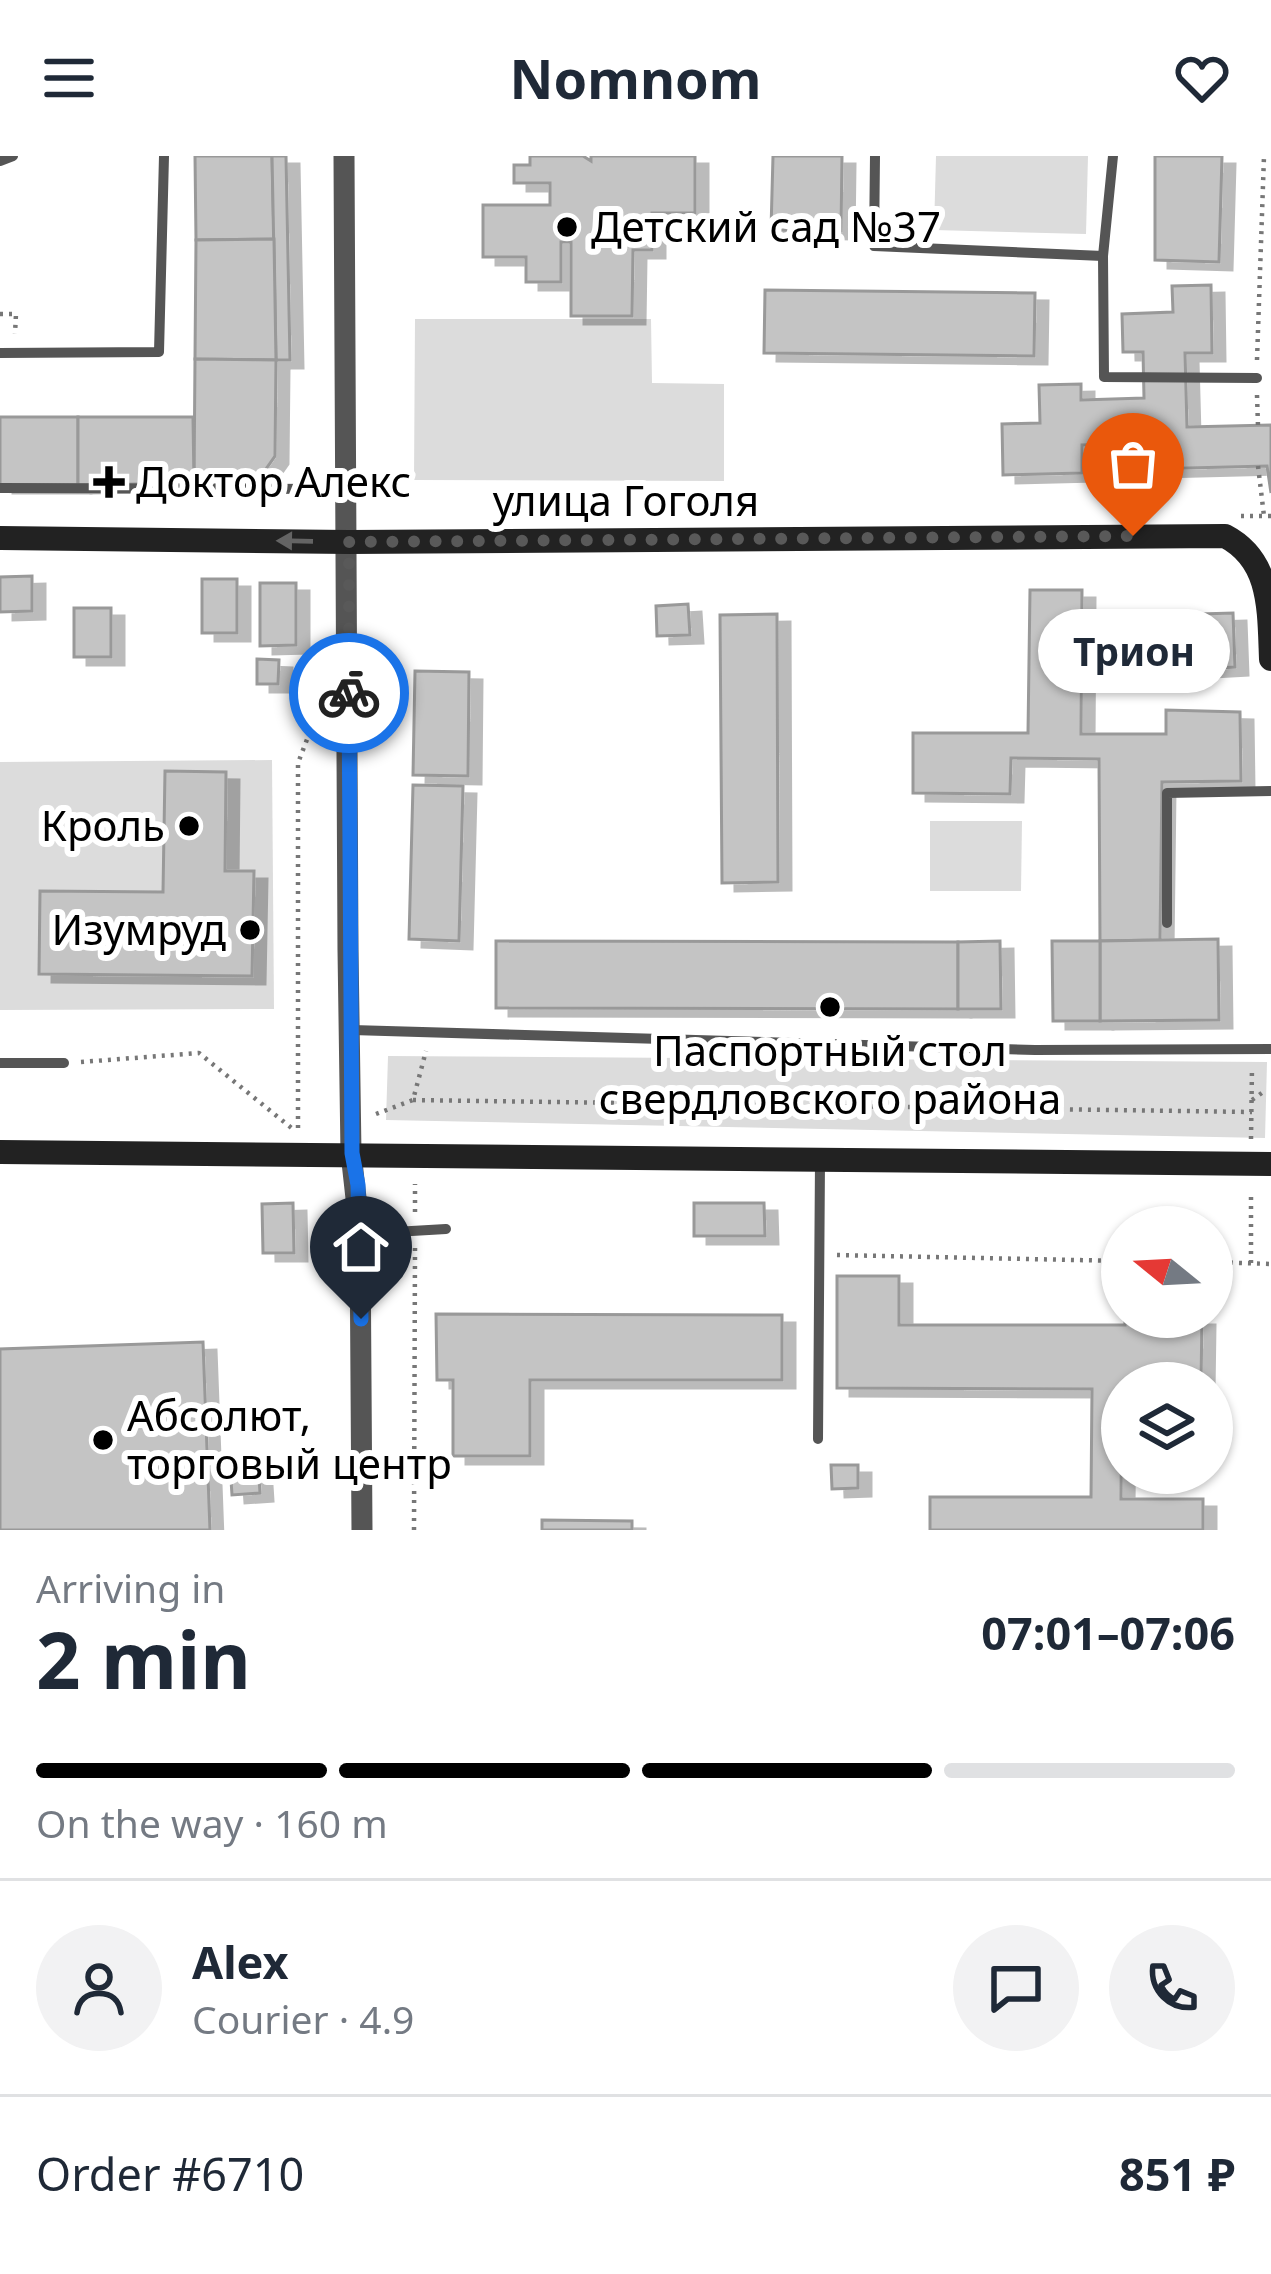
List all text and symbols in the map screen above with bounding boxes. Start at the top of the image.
text: Nomnom [510,41,761,115]
icon: menu [36,45,102,111]
icon: heart [1169,45,1235,111]
place label: Детский сад №37 [591,197,941,254]
marker: Детский сад №37 [554,214,580,240]
pin [1082,413,1184,536]
icon: bag [1100,431,1166,497]
place label: Доктор Алекс [136,452,411,509]
marker: Доктор Алекс [93,466,125,498]
street label: улица Гоголя [493,471,759,528]
one-way arrow [275,532,313,551]
callout: Трион [1037,608,1229,692]
text: Трион [1073,624,1195,677]
courier [289,633,409,753]
icon: bike [316,660,382,726]
place label: Кроль [41,796,165,853]
marker: Кроль [176,813,202,839]
place label: Изумруд [51,900,227,957]
marker: Изумруд [237,917,263,943]
marker: Паспортный стол свердловского района [817,994,843,1020]
place label: Паспортный стол свердловского района [599,1021,1061,1126]
pin [310,1196,412,1319]
north arrow [1101,1206,1233,1338]
map controls [1101,1206,1233,1494]
icon: home [328,1214,394,1280]
button: layers [1101,1362,1233,1494]
place label: Абсолют, торговый центр [127,1386,452,1491]
marker: Абсолют, торговый центр [90,1427,116,1453]
text: Arriving in [36,1561,225,1614]
text: 07:01–07:06 [981,1602,1235,1663]
text: 2 min [36,1606,251,1712]
text: On the way · 160 m [36,1796,388,1849]
button: person [36,1925,162,2051]
button: chat [953,1925,1079,2051]
button: phone [1109,1925,1235,2051]
text: Alex [192,1931,289,1992]
text: Courier · 4.9 [192,1992,414,2045]
text: Order #6710 [36,2143,304,2204]
text: 851 ₽ [1119,2143,1235,2204]

